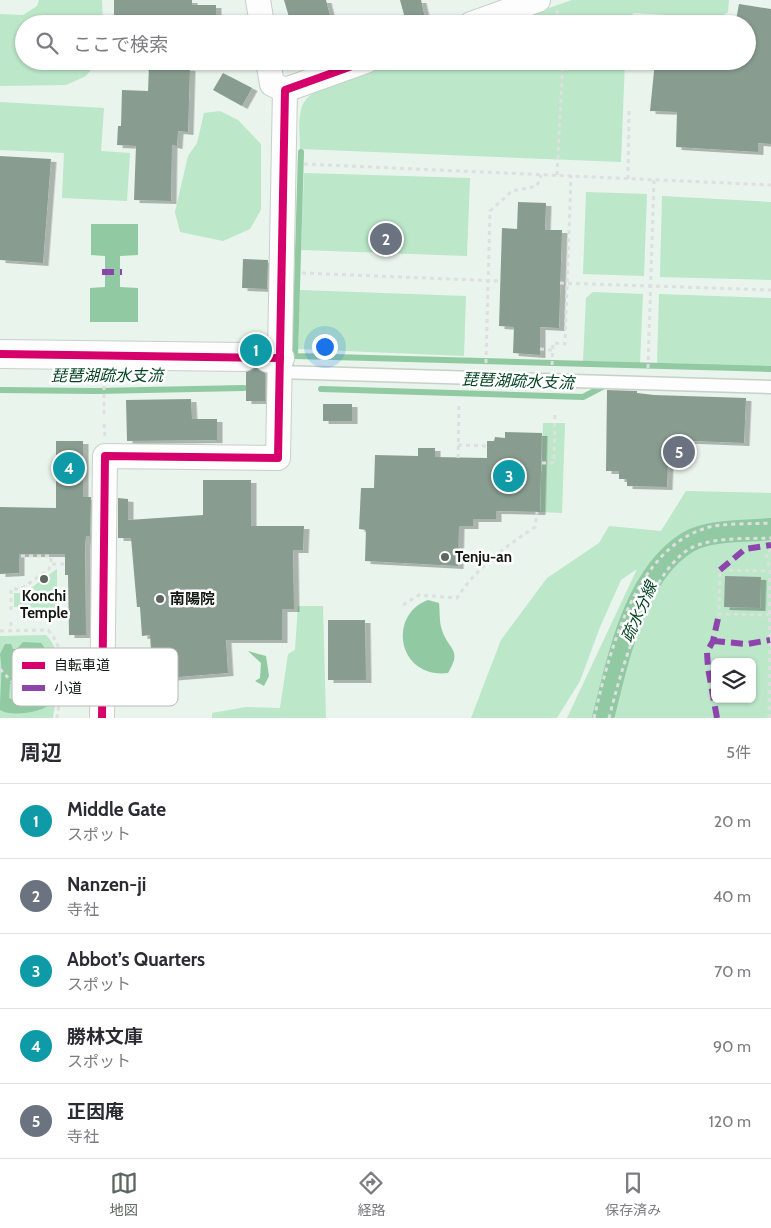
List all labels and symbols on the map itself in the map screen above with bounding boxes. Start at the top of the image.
pin: 2 [370,220,402,258]
pin: 1 [240,331,272,369]
your location [312,334,338,360]
water label: 琵琶湖疏水支流 [51,366,166,385]
water label: 琵琶湖疏水支流 [462,370,577,393]
pin: 5 [663,433,695,471]
pin: 4 [53,449,85,487]
pin: 3 [493,457,525,495]
place label: Tenju-an [455,548,512,566]
marker: Tenju-an [439,551,451,563]
marker: Konchi Temple [38,573,50,585]
water label: 疏水分線 [617,577,662,645]
place label: Konchi Temple [20,587,68,622]
place label: 南陽院 [170,590,215,608]
marker: 南陽院 [154,593,166,605]
legend [12,648,178,706]
text: 自転車道 [54,656,110,674]
text: 小道 [54,679,82,697]

